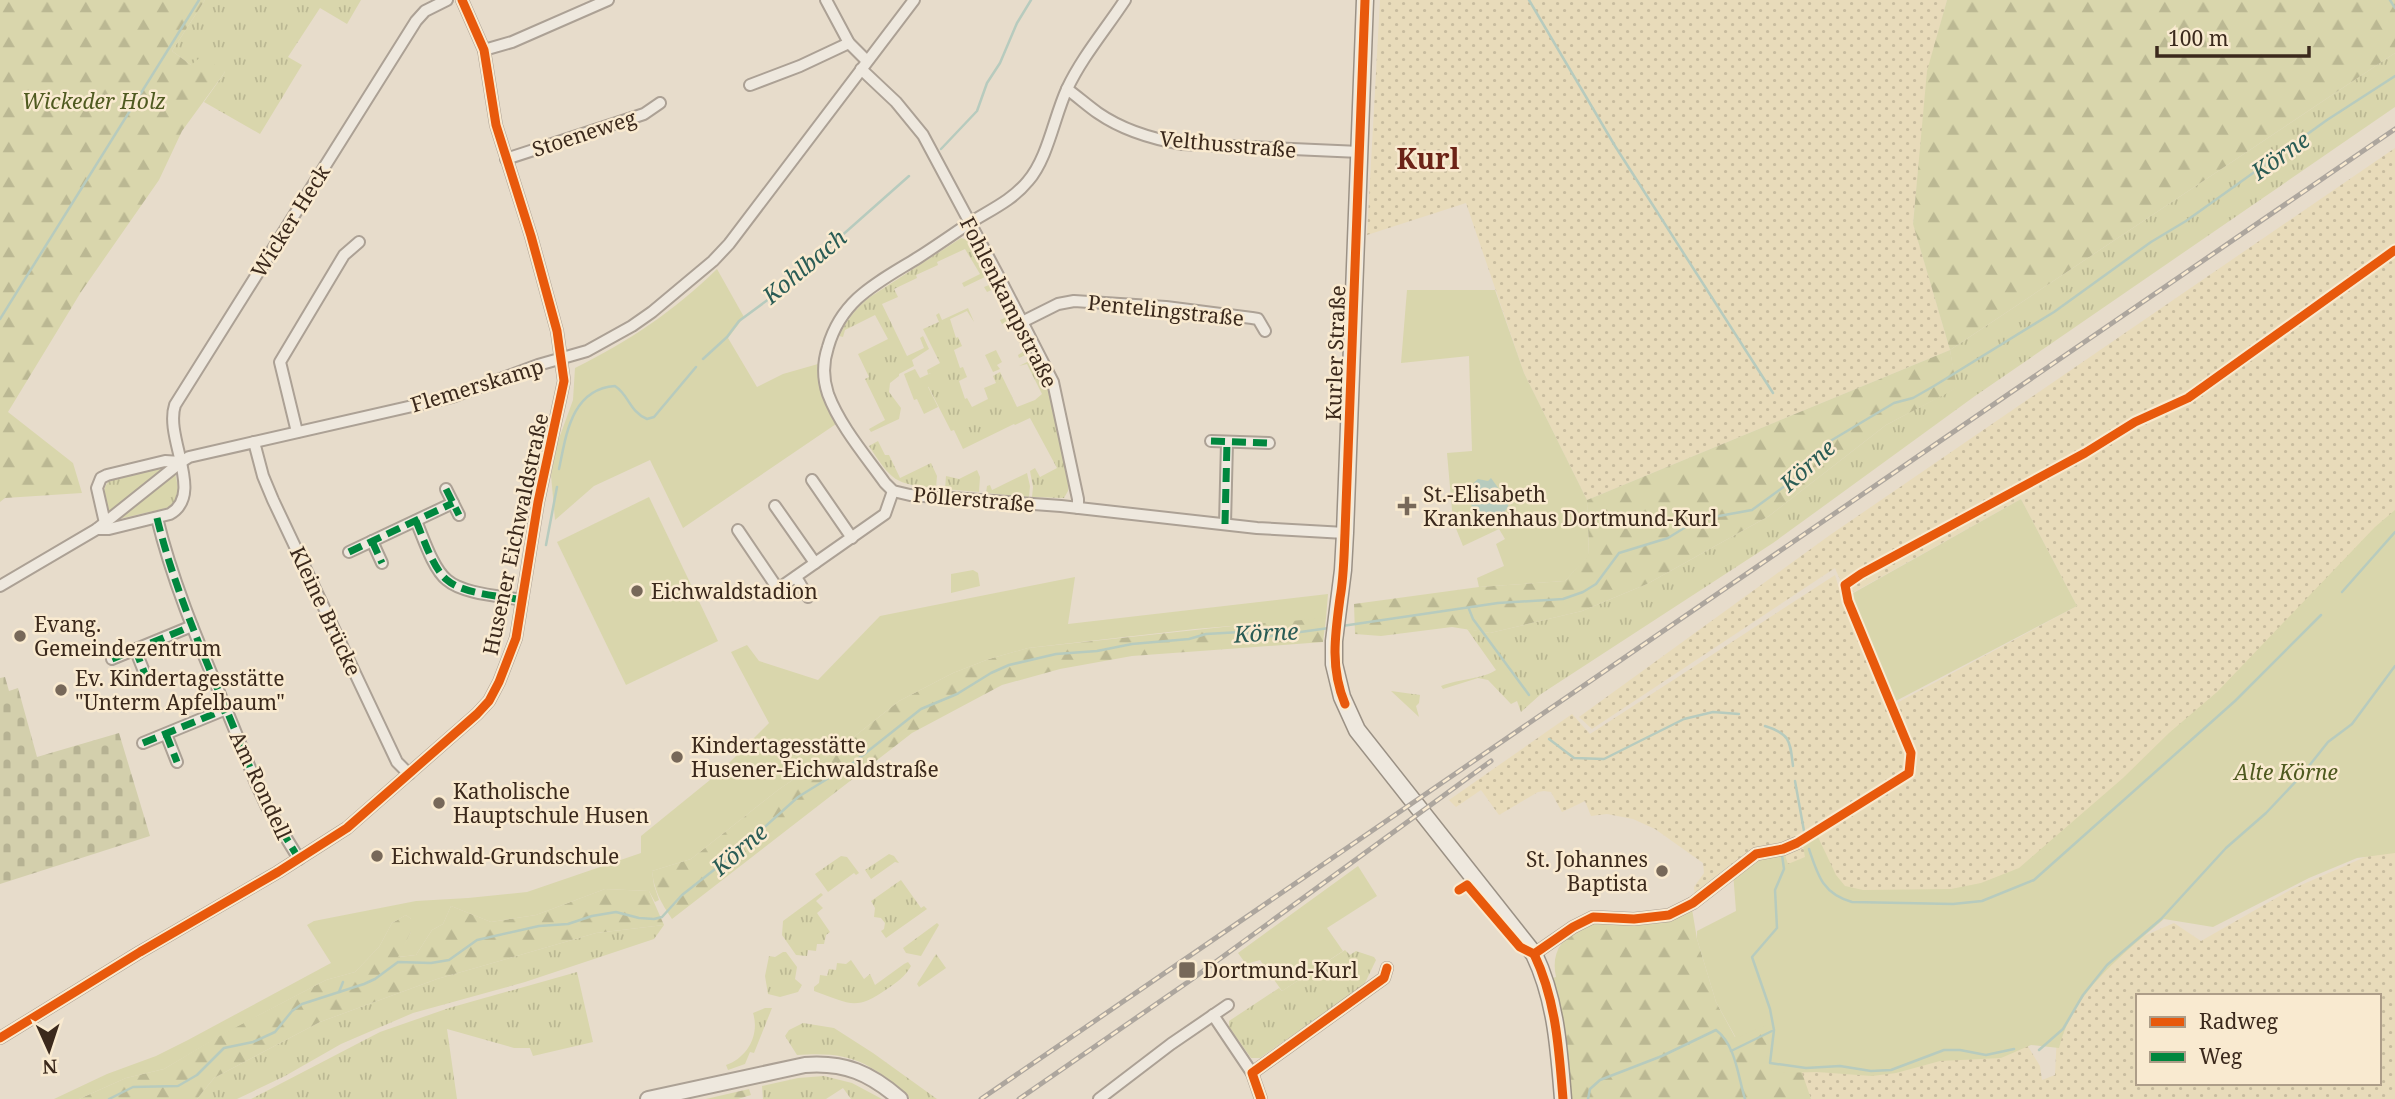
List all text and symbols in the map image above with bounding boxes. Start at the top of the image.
scale bar [2157,14,2309,58]
text: 100 m [2168,24,2229,52]
park label: Wickeder Holz [22,87,166,115]
street label: Stoeneweg [529,103,640,163]
water label: Körne [2243,123,2316,187]
street label: Velthusstraße [1158,124,1298,164]
district label: Kurl [1396,139,1460,177]
street label: Wicker Heck [244,159,336,283]
street label: Fohlenkampstraße [954,212,1064,392]
water label: Kohlbach [754,221,853,311]
street label: Kurler Straße [1319,285,1351,421]
street label: Pentelingstraße [1086,288,1246,332]
street label: Flemerskamp [407,352,547,418]
street label: Husener Eichwaldstraße [476,410,554,658]
water label: Körne [1771,431,1842,499]
street label: Pöllerstraße [912,480,1036,518]
place label: St.-Elisabeth Krankenhaus Dortmund-Kurl [1423,480,1718,532]
marker: St.-Elisabeth Krankenhaus Dortmund-Kurl [1397,496,1417,516]
street label: Kleine Brücke [284,542,368,680]
place label: Eichwaldstadion [651,577,818,605]
marker: Eichwaldstadion [629,583,645,599]
place label: Evang. Gemeindezentrum [34,610,222,662]
water label: Körne [1232,614,1299,650]
marker: Evang. Gemeindezentrum [12,628,28,644]
place label: Ev. Kindertagesstätte "Unterm Apfelbaum" [75,664,285,716]
marker: Ev. Kindertagesstätte "Unterm Apfelbaum" [53,682,69,698]
street label: Am Rondell [224,726,299,844]
place label: Kindertagesstätte Husener-Eichwaldstraße [691,731,939,783]
marker: Kindertagesstätte Husener-Eichwaldstraße [669,749,685,765]
park label: Alte Körne [2232,758,2338,786]
place label: Katholische Hauptschule Husen [453,777,649,829]
marker: Katholische Hauptschule Husen [431,795,447,811]
water label: Körne [703,816,774,883]
place label: Eichwald-Grundschule [391,842,619,870]
place label: St. Johannes Baptista [1526,845,1648,897]
marker: Eichwald-Grundschule [369,848,385,864]
marker: St. Johannes Baptista [1654,863,1670,879]
place label: Dortmund-Kurl [1203,956,1358,984]
marker: Dortmund-Kurl [1177,960,1197,980]
legend [2136,994,2381,1085]
text: Radweg [2199,1007,2279,1035]
north arrow [14,1015,84,1085]
text: Weg [2199,1042,2243,1070]
text: N [42,1054,58,1080]

